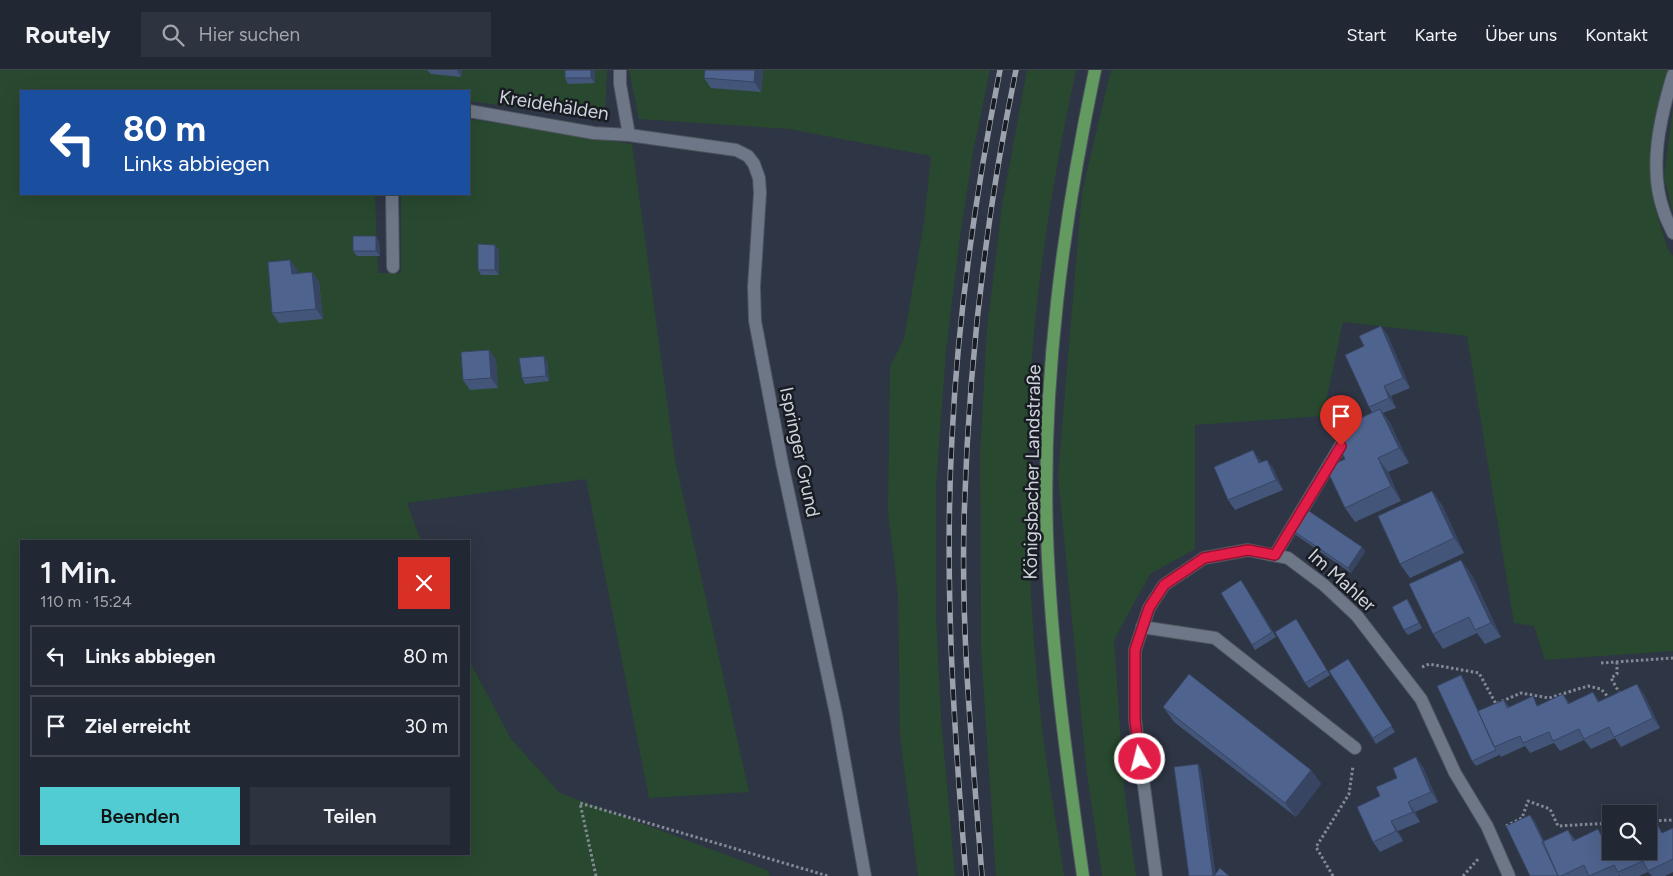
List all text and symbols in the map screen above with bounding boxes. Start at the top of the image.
search box [141,12,491,57]
text: Routely [25,20,111,49]
icon: search [159,21,187,49]
text: Hier suchen [199,23,300,46]
text: Start [1347,24,1386,46]
text: Karte [1414,24,1457,46]
text: Über uns [1485,24,1557,46]
text: Kontakt [1585,24,1648,46]
street label: Kreidehälden [497,85,611,125]
text: 80 m [123,108,206,150]
icon: left [40,110,105,175]
text: Links abbiegen [123,150,270,177]
street label: Königsbacher Landstraße [1019,364,1045,580]
street label: Ispringer Grund [775,385,825,519]
pin [1320,395,1362,446]
icon: arrive [1327,402,1355,430]
street label: Im Mahler [1303,544,1381,617]
text: 1 Min. [40,554,117,591]
button: close [398,557,450,609]
text: 110 m · 15:24 [40,592,132,611]
icon: left [42,642,70,670]
text: Links abbiegen [85,645,216,668]
text: 80 m [403,645,448,668]
icon: arrive [42,712,70,740]
text: Ziel erreicht [85,715,191,738]
text: 30 m [405,715,448,738]
position arrow [1113,732,1165,784]
button: Beenden [40,787,240,845]
button: Teilen [250,787,450,845]
map controls [1602,805,1657,860]
button: search [1602,805,1657,860]

